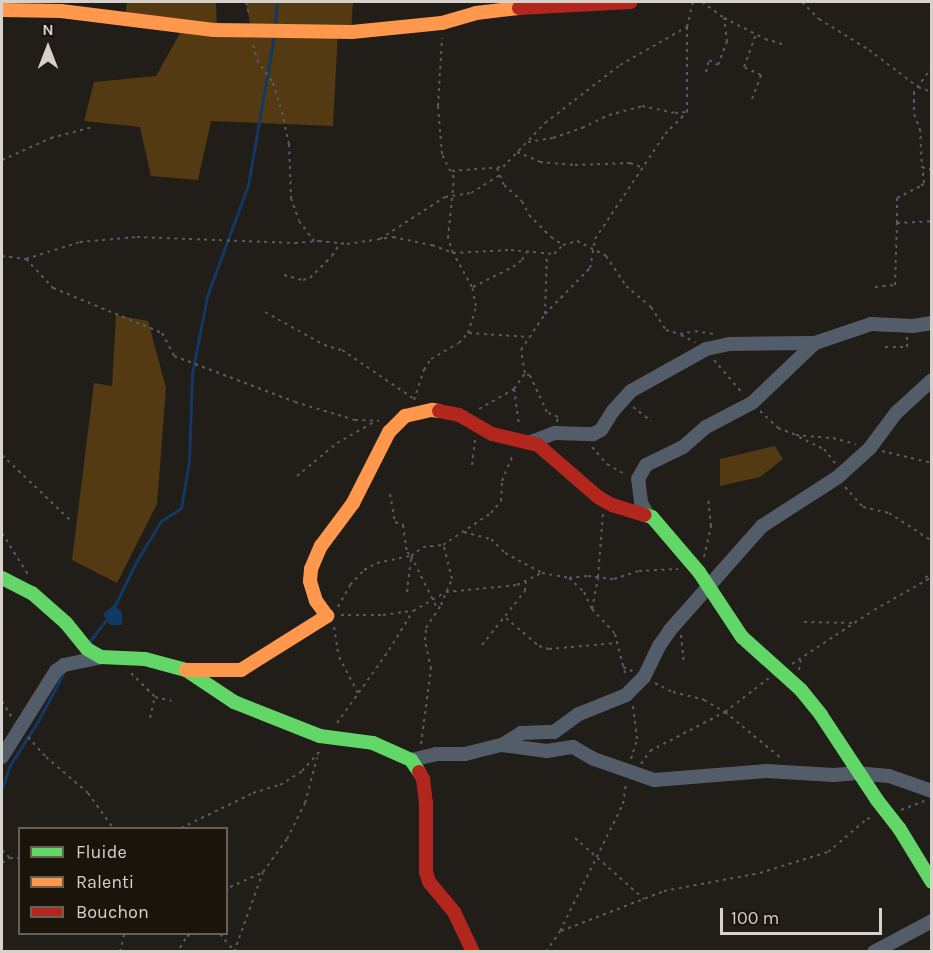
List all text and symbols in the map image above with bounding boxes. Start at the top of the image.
north arrow [18,18,78,78]
text: N [42,20,54,39]
legend [18,827,228,935]
text: Fluide [76,841,127,863]
text: Ralenti [76,871,134,893]
scale bar [723,896,885,934]
text: Bouchon [76,901,149,923]
text: 100 m [731,907,779,929]

